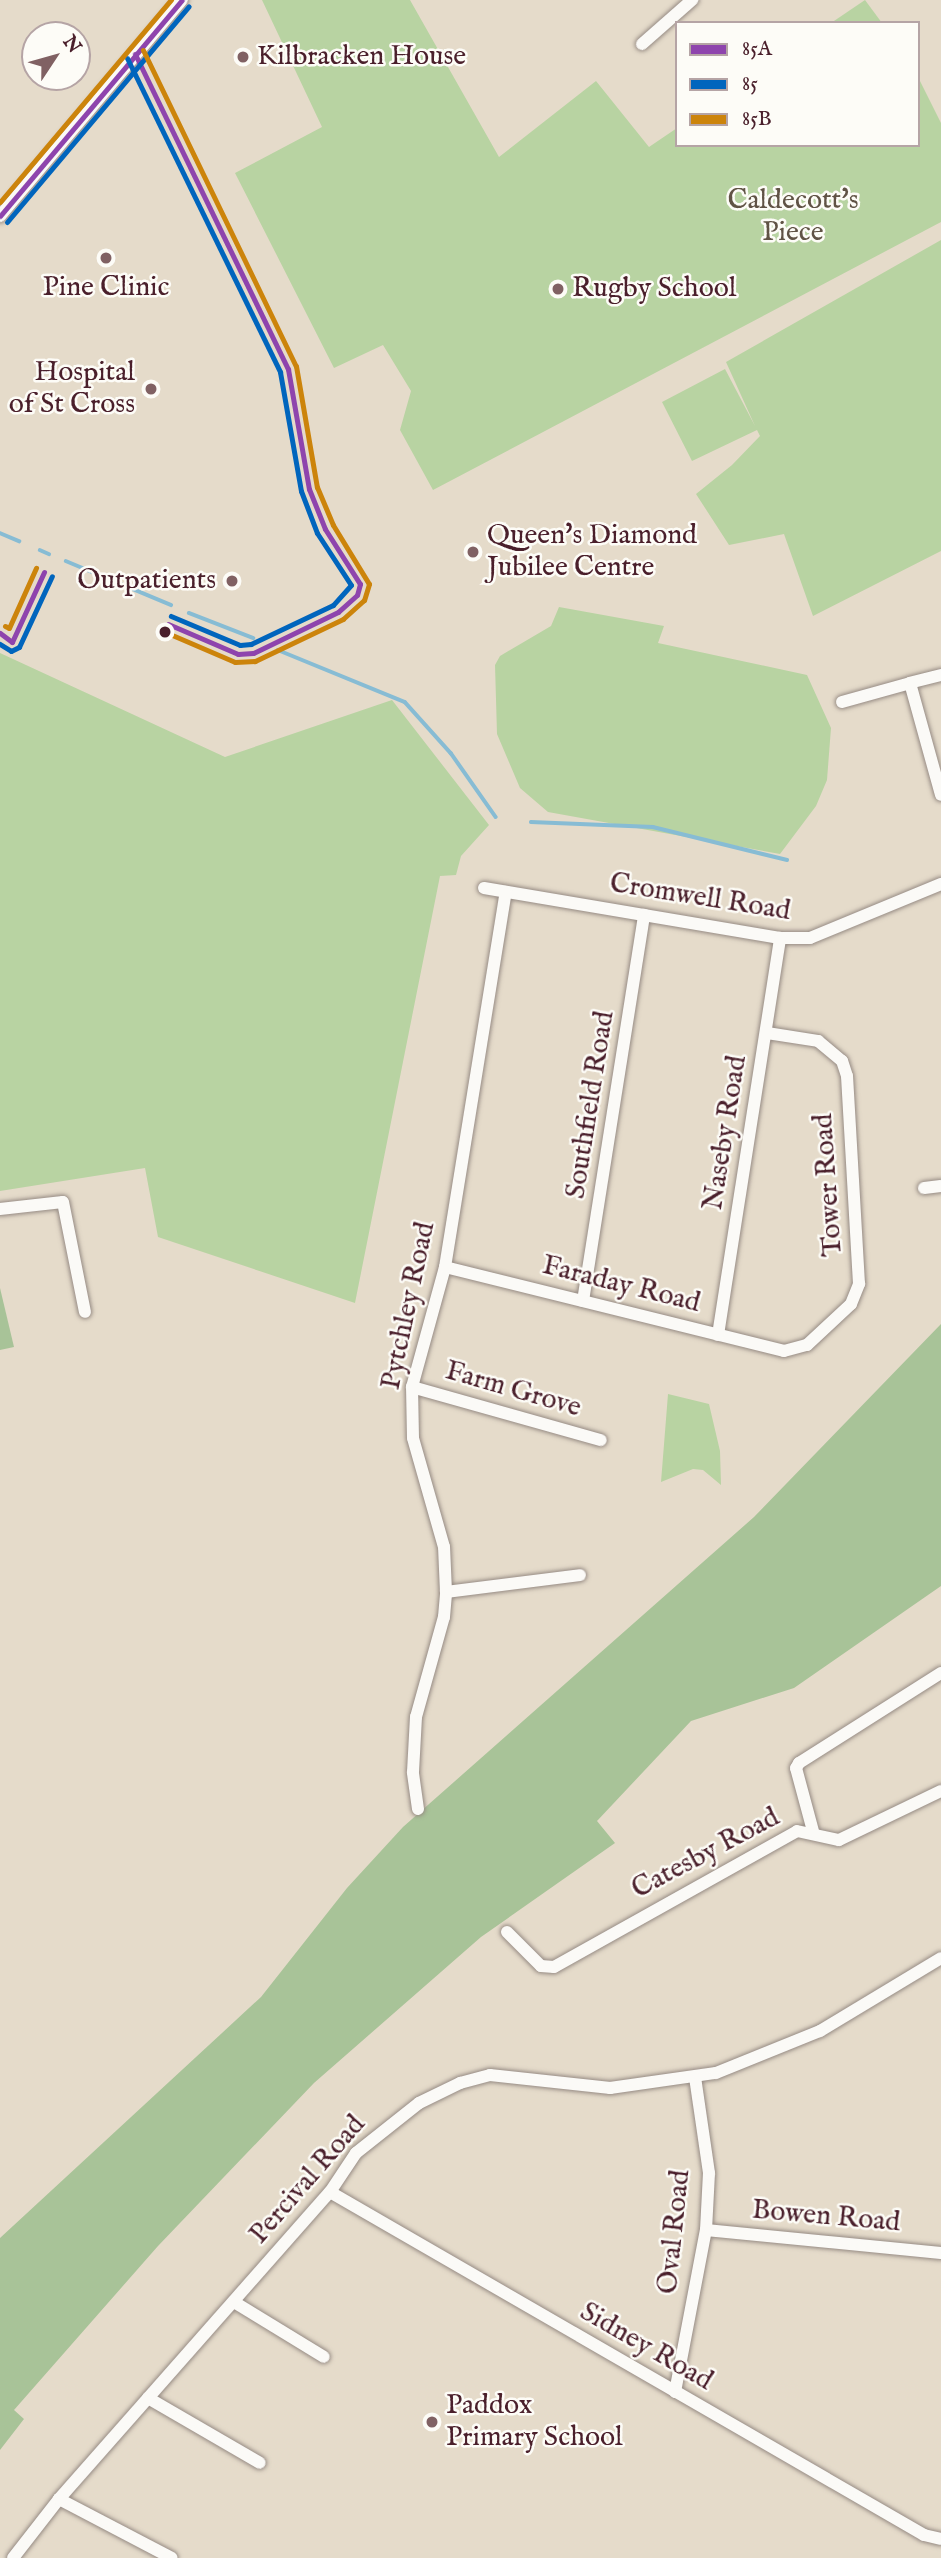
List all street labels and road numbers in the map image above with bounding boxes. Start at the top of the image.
street label: Cromwell Road [607,867,793,929]
street label: Southfield Road [560,1009,622,1201]
street label: Naseby Road [697,1053,755,1213]
street label: Tower Road [807,1112,851,1258]
street label: Pytchley Road [375,1219,443,1393]
street label: Faraday Road [538,1249,704,1321]
street label: Farm Grove [441,1355,585,1425]
street label: Catesby Road [626,1801,786,1907]
street label: Percival Road [243,2109,373,2251]
street label: Oval Road [652,2168,698,2296]
street label: Bowen Road [750,2194,902,2240]
street label: Sidney Road [574,2296,718,2398]

